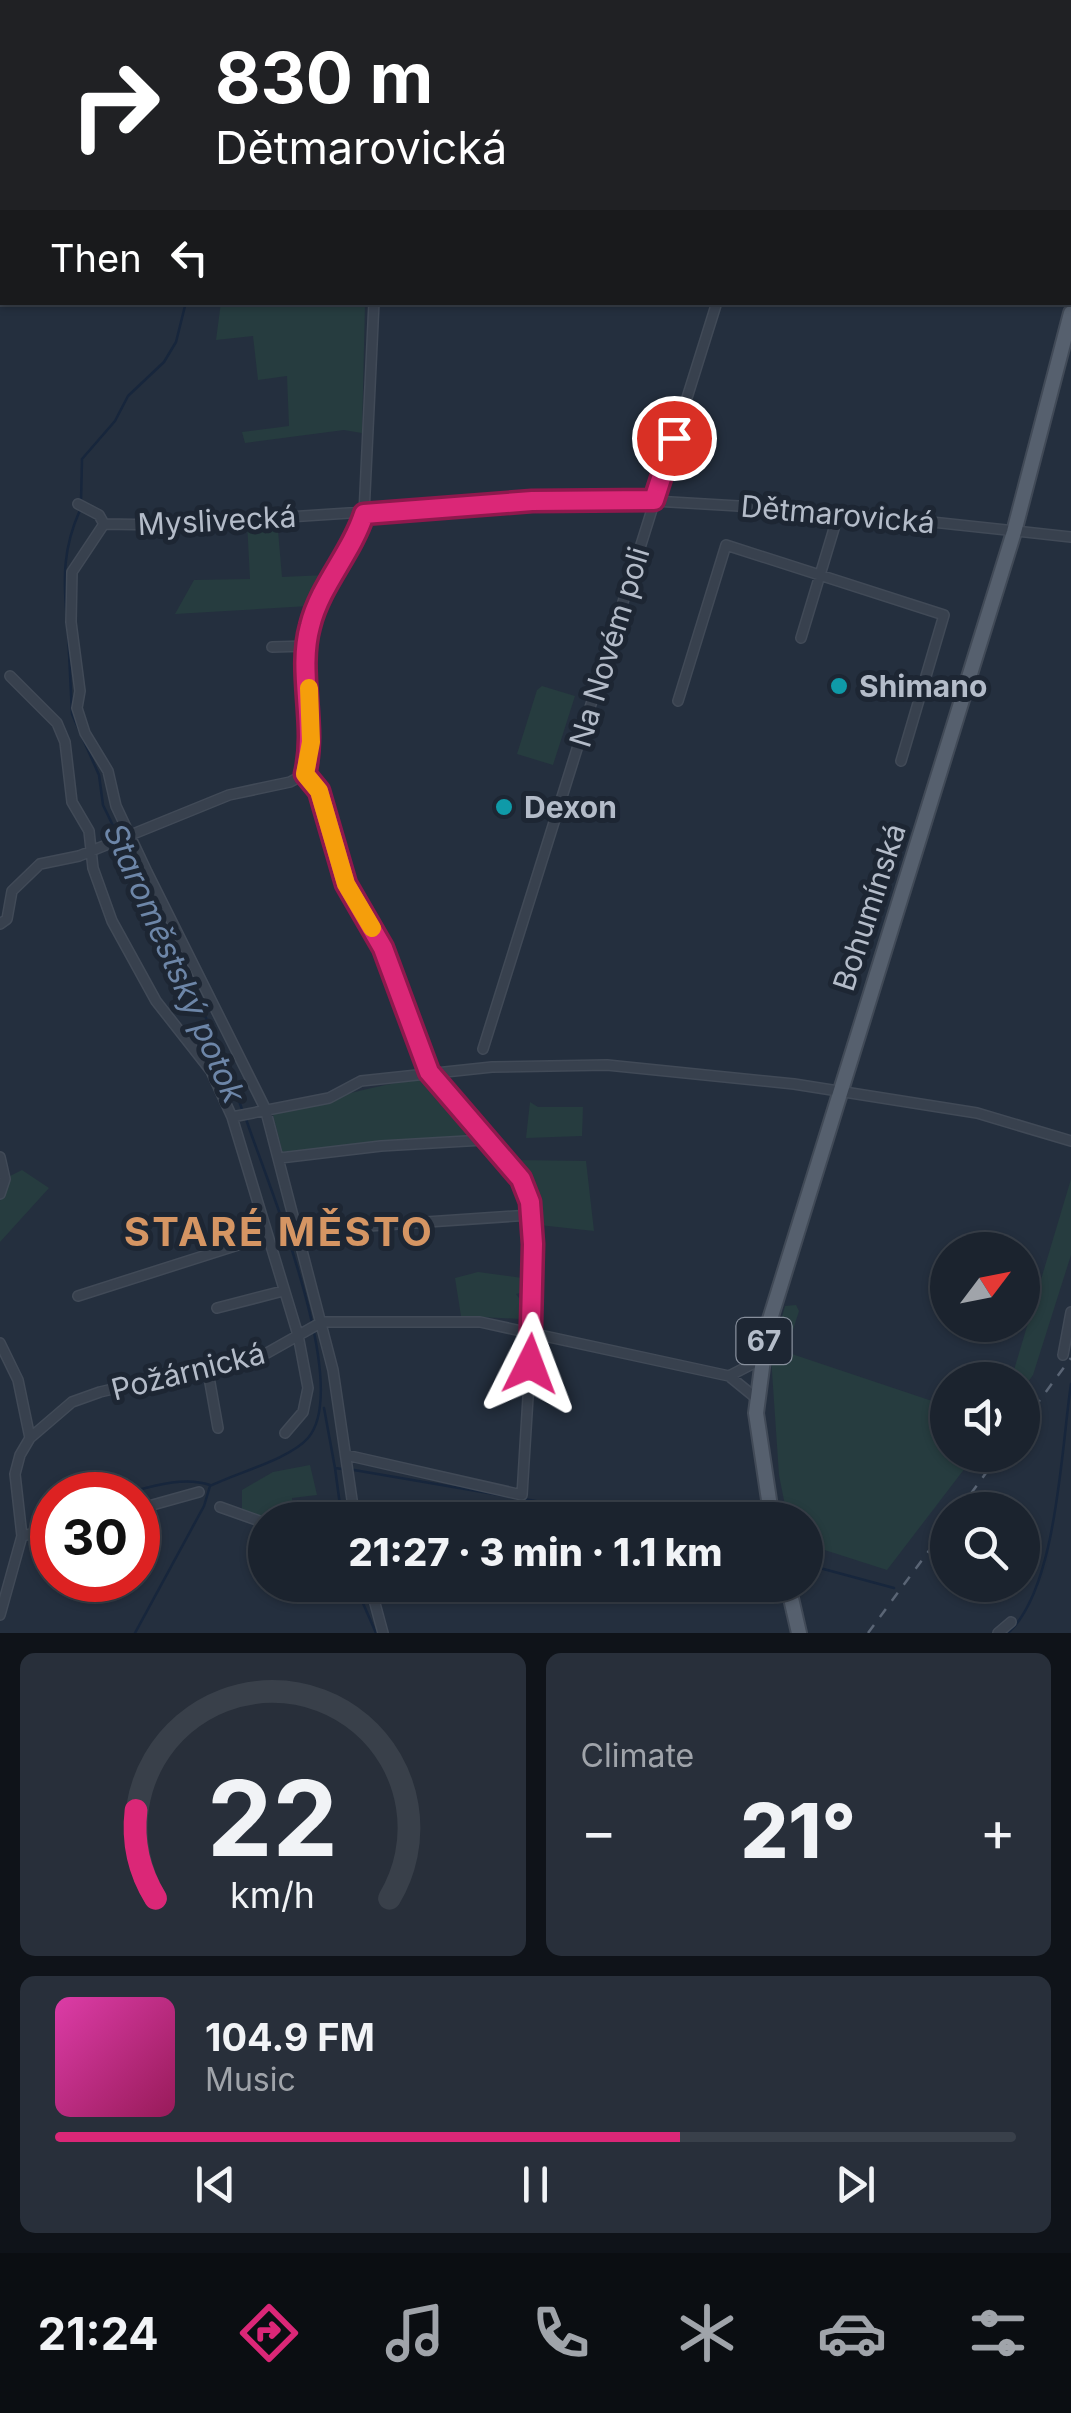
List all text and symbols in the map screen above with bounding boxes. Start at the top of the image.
text: 830 m [215,35,433,120]
icon: right [50,40,180,170]
text: Dětmarovická [215,120,507,175]
icon: left [162,230,217,285]
text: Then [50,235,142,281]
pin [632,396,717,481]
icon: arrive [647,411,702,466]
street label: Dětmarovická [739,488,937,540]
street label: Myslivecká [137,498,297,542]
street label: Na Novém poli [561,543,657,751]
place label: Shimano [859,668,987,704]
marker: Shimano [828,675,850,697]
place label: Dexon [524,789,617,825]
marker: Dexon [493,796,515,818]
water label: Staroměstský potok [96,817,255,1110]
street label: Bohumínská [825,819,913,995]
district label: STARÉ MĚSTO [124,1207,434,1256]
north arrow [930,1232,1040,1342]
map controls [930,1232,1040,1602]
position arrow [478,1312,582,1416]
road number: 67 [736,1318,792,1364]
street label: Požárnická [107,1335,269,1407]
button: sound [930,1362,1040,1472]
speed limit sign: 30 [30,1472,160,1602]
button: search [930,1492,1040,1602]
text: 21:27 · 3 min · 1.1 km [349,1529,722,1575]
text: Climate [581,1736,694,1775]
text: 22 [207,1755,338,1881]
text: 21° [740,1785,856,1876]
text: − [581,1798,617,1864]
text: + [980,1798,1016,1864]
text: km/h [230,1873,315,1917]
text: 104.9 FM [205,2014,375,2060]
text: Music [205,2060,296,2099]
icon: previous [188,2157,243,2212]
icon: pause [508,2157,563,2212]
icon: next [828,2157,883,2212]
icon: directions [234,2298,304,2368]
icon: music [380,2298,450,2368]
icon: phone [526,2298,596,2368]
icon: climate [672,2298,742,2368]
icon: car [817,2298,887,2368]
icon: filters [963,2298,1033,2368]
text: 21:24 [38,2306,159,2361]

